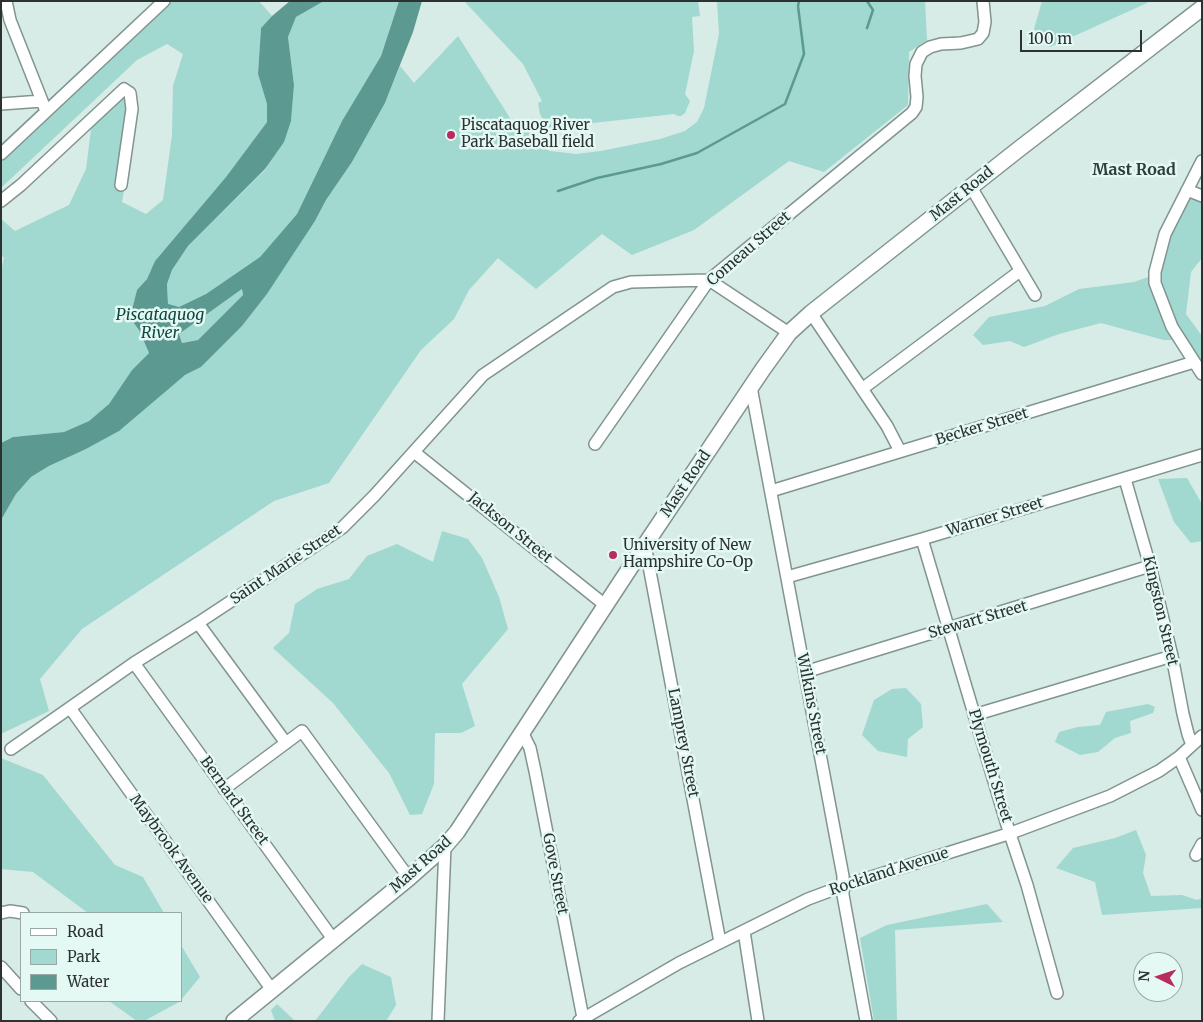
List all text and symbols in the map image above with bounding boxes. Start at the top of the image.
scale bar [1023,20,1146,52]
text: 100 m [1028,29,1072,48]
place label: Piscataquog River Park Baseball field [461,117,594,152]
marker: Piscataquog River Park Baseball field [445,129,457,141]
district label: Mast Road [1092,160,1176,180]
street label: Mast Road [927,163,997,225]
street label: Comeau Street [704,208,794,290]
water label: Piscataquog River [116,305,204,343]
street label: Becker Street [933,404,1031,450]
street label: Mast Road [657,447,715,521]
street label: Jackson Street [464,489,556,567]
street label: Warner Street [944,494,1046,540]
street label: Saint Marie Street [227,521,345,609]
place label: University of New Hampshire Co-Op [623,537,753,572]
marker: University of New Hampshire Co-Op [607,549,619,561]
street label: Kingston Street [1139,554,1181,668]
street label: Stewart Street [926,597,1030,643]
street label: Wilkins Street [792,652,830,756]
street label: Lamprey Street [664,687,702,799]
street label: Plymouth Street [964,707,1016,825]
street label: Bernard Street [196,753,272,849]
street label: Maybrook Avenue [126,791,216,907]
street label: Gove Street [538,832,572,916]
street label: Mast Road [387,833,455,897]
street label: Rockland Avenue [827,844,951,900]
legend [20,912,182,1002]
text: Road [67,922,103,941]
text: Park [67,947,100,966]
north arrow [1133,952,1183,1002]
text: N [1135,970,1153,982]
text: Water [67,972,109,991]

